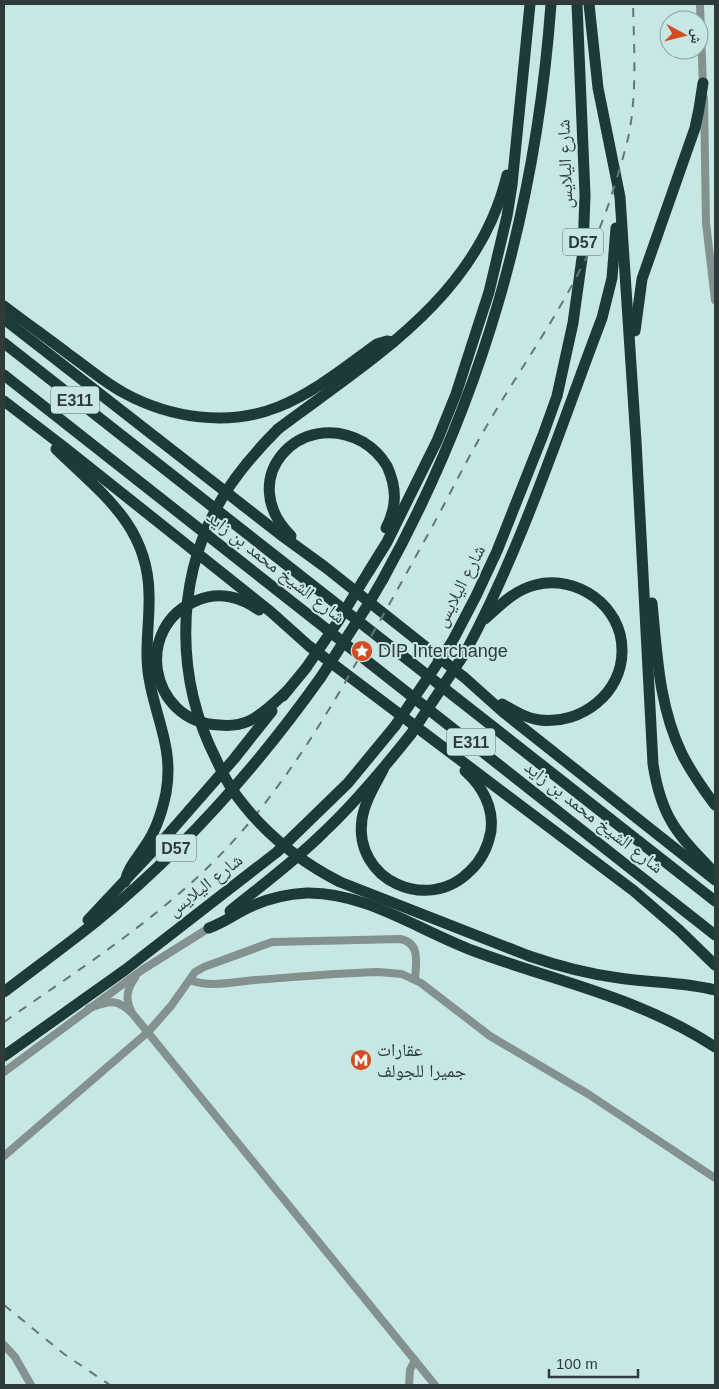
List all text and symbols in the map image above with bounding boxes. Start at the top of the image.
north arrow [659,10,709,60]
text: ش [687,28,706,45]
street label: شارع اليلايس [553,119,578,209]
road number: D57 [563,228,603,256]
road number: E311 [51,386,99,414]
street label: شارع الشيخ محمد بن زايد [202,507,349,629]
street label: شارع اليلايس [431,542,490,631]
place icon: DIP Interchange [350,639,374,663]
place label: DIP Interchange [378,641,508,661]
road number: E311 [447,729,495,756]
street label: شارع الشيخ محمد بن زايد [520,757,667,879]
road number: D57 [156,834,196,861]
street label: شارع اليلايس [164,850,247,921]
place label: عقارات جميرا للجولف [377,1040,466,1081]
metro station icon: عقارات جميرا للجولف [349,1048,373,1072]
scale bar [549,1346,638,1378]
text: 100 m [556,1355,598,1372]

